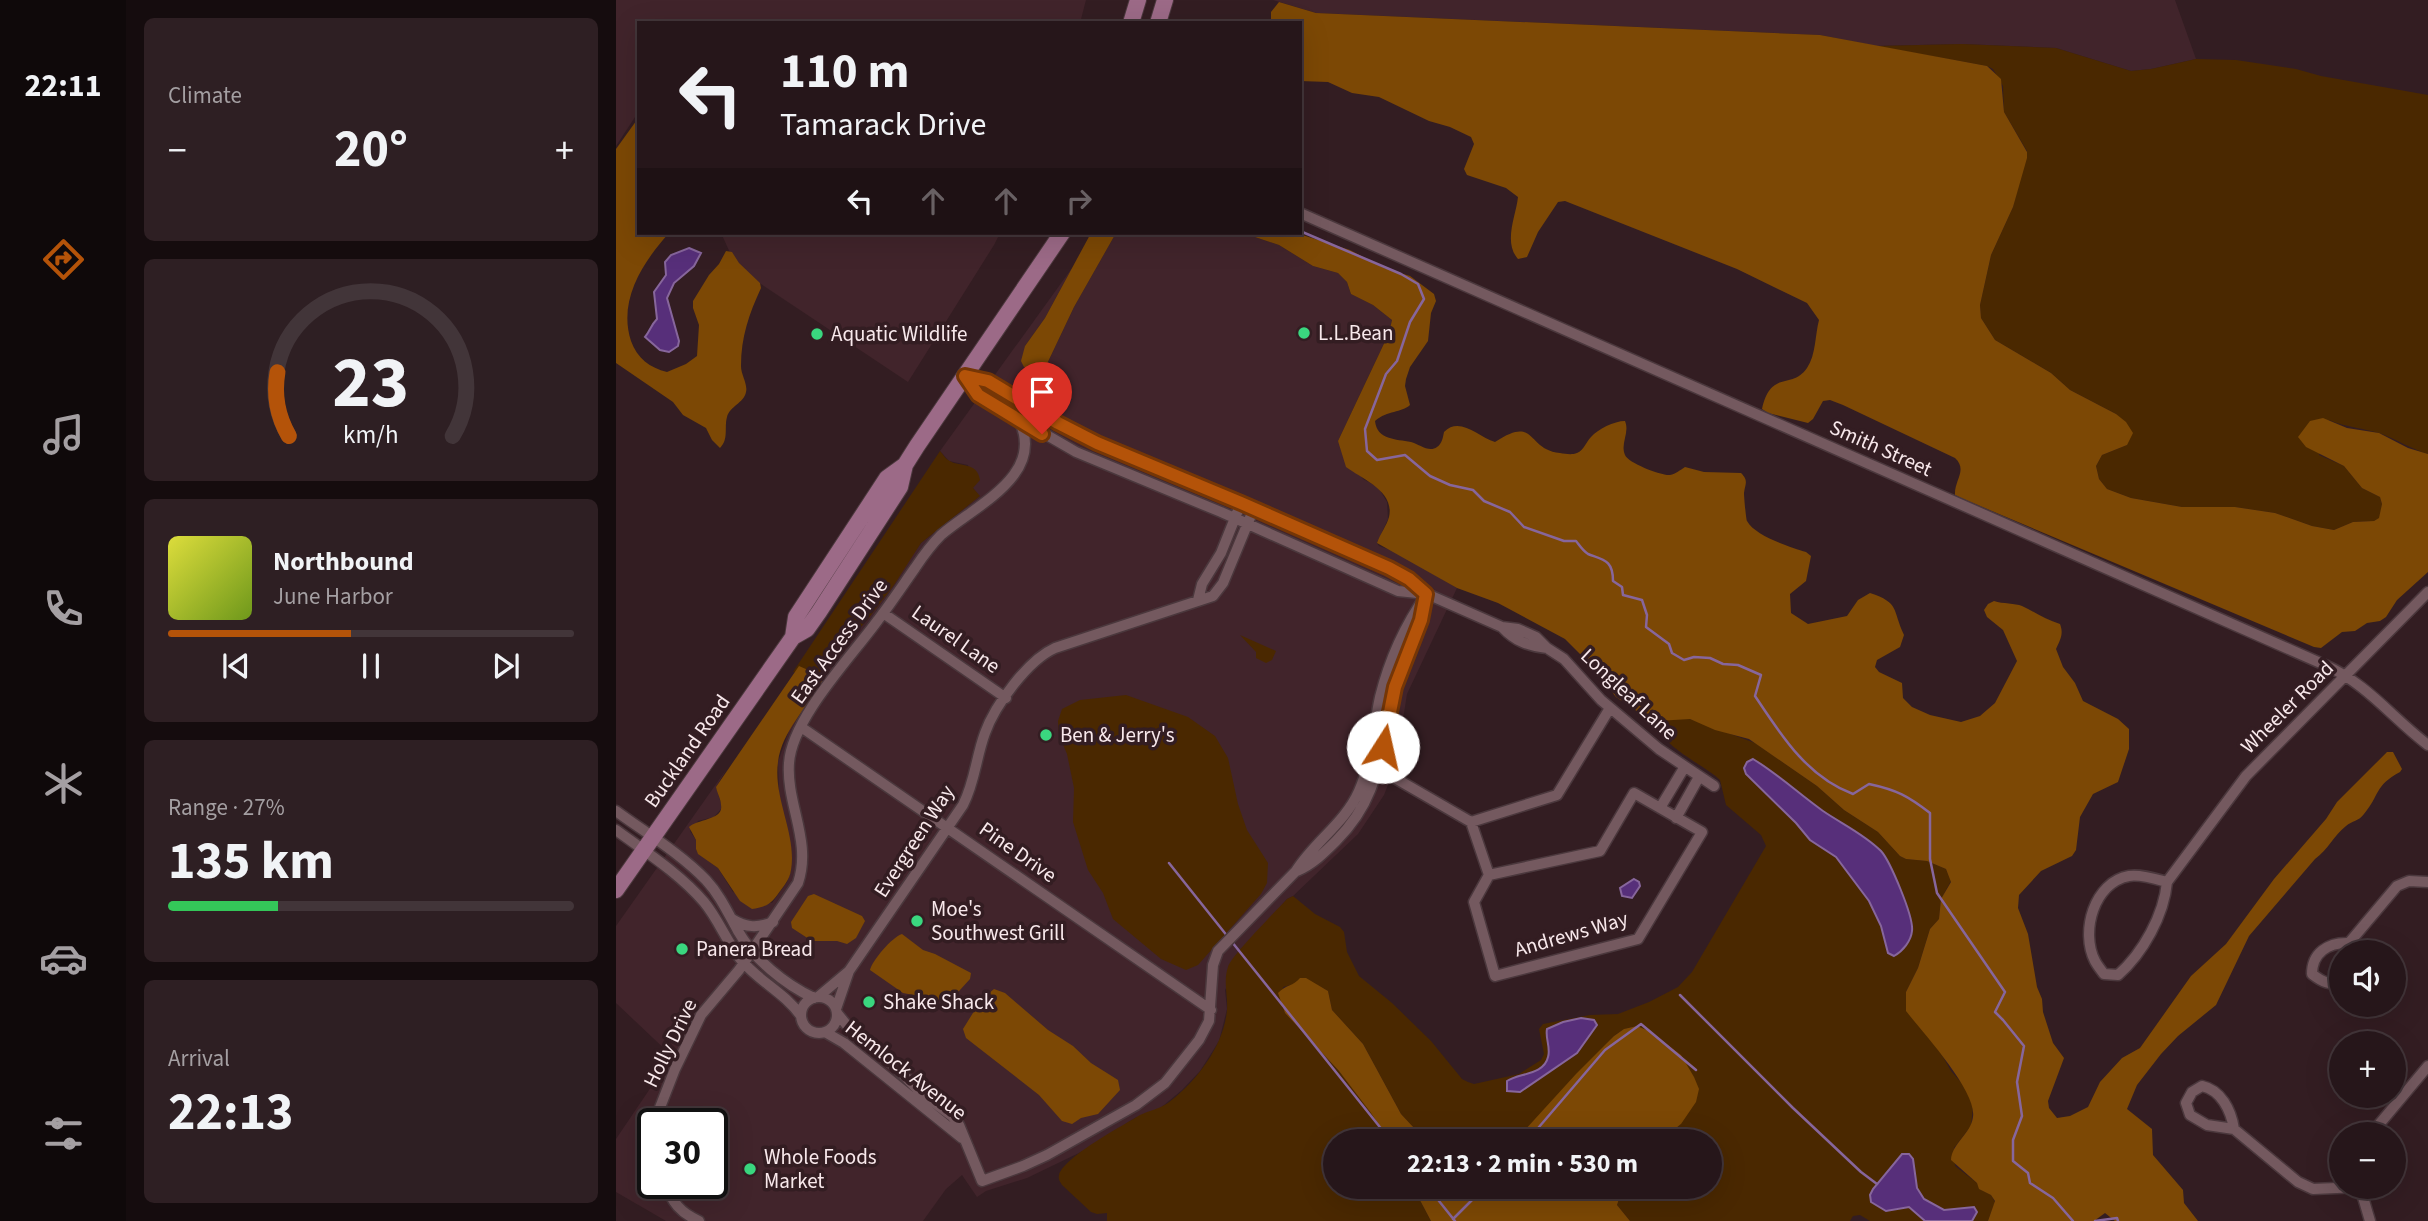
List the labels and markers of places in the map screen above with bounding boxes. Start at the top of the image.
place label: L.L.Bean [1318,318,1393,348]
place label: Aquatic Wildlife [831,319,967,349]
marker: L.L.Bean [1296,325,1312,341]
marker: Aquatic Wildlife [809,326,825,342]
pin [1012,362,1072,434]
place label: Ben & Jerry's [1060,720,1175,750]
marker: Ben & Jerry's [1038,727,1054,743]
place label: Moe's Southwest Grill [931,894,1065,948]
marker: Moe's Southwest Grill [909,913,925,929]
place label: Panera Bread [696,934,813,964]
marker: Panera Bread [674,941,690,957]
place label: Shake Shack [883,987,995,1017]
marker: Shake Shack [861,994,877,1010]
place label: Whole Foods Market [764,1142,877,1196]
marker: Whole Foods Market [742,1161,758,1177]

